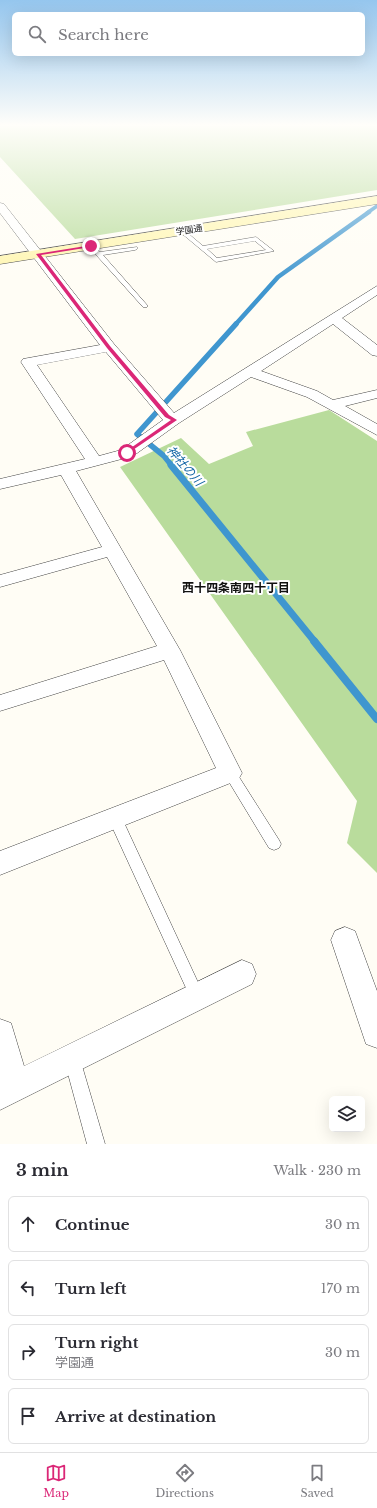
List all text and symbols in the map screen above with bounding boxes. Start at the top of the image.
search box [12,12,365,56]
icon: search [26,23,48,45]
text: Search here [58,25,149,44]
street label: 学園通 [175,222,203,237]
route end [82,237,100,255]
water label: 神社の川 [164,443,208,490]
route start [118,444,136,462]
district label: 西十四条南四十丁目 [182,580,290,595]
map controls [329,1096,365,1132]
button: layers [329,1096,365,1132]
text: 3 min [16,1160,69,1181]
text: Walk · 230 m [273,1162,361,1179]
icon: ahead [17,1213,39,1235]
text: Continue [55,1215,130,1234]
text: 30 m [325,1216,360,1233]
icon: left [17,1277,39,1299]
text: Turn left [55,1279,126,1298]
text: 170 m [321,1280,360,1297]
text: Turn right [55,1333,138,1352]
icon: right [17,1341,39,1363]
text: 30 m [325,1344,360,1361]
text: 学園通 [55,1354,94,1371]
icon: arrive [17,1405,39,1427]
text: Arrive at destination [55,1407,216,1426]
tab: Map [43,1462,69,1500]
tab: Directions [155,1462,214,1500]
tab: Saved [301,1462,334,1500]

